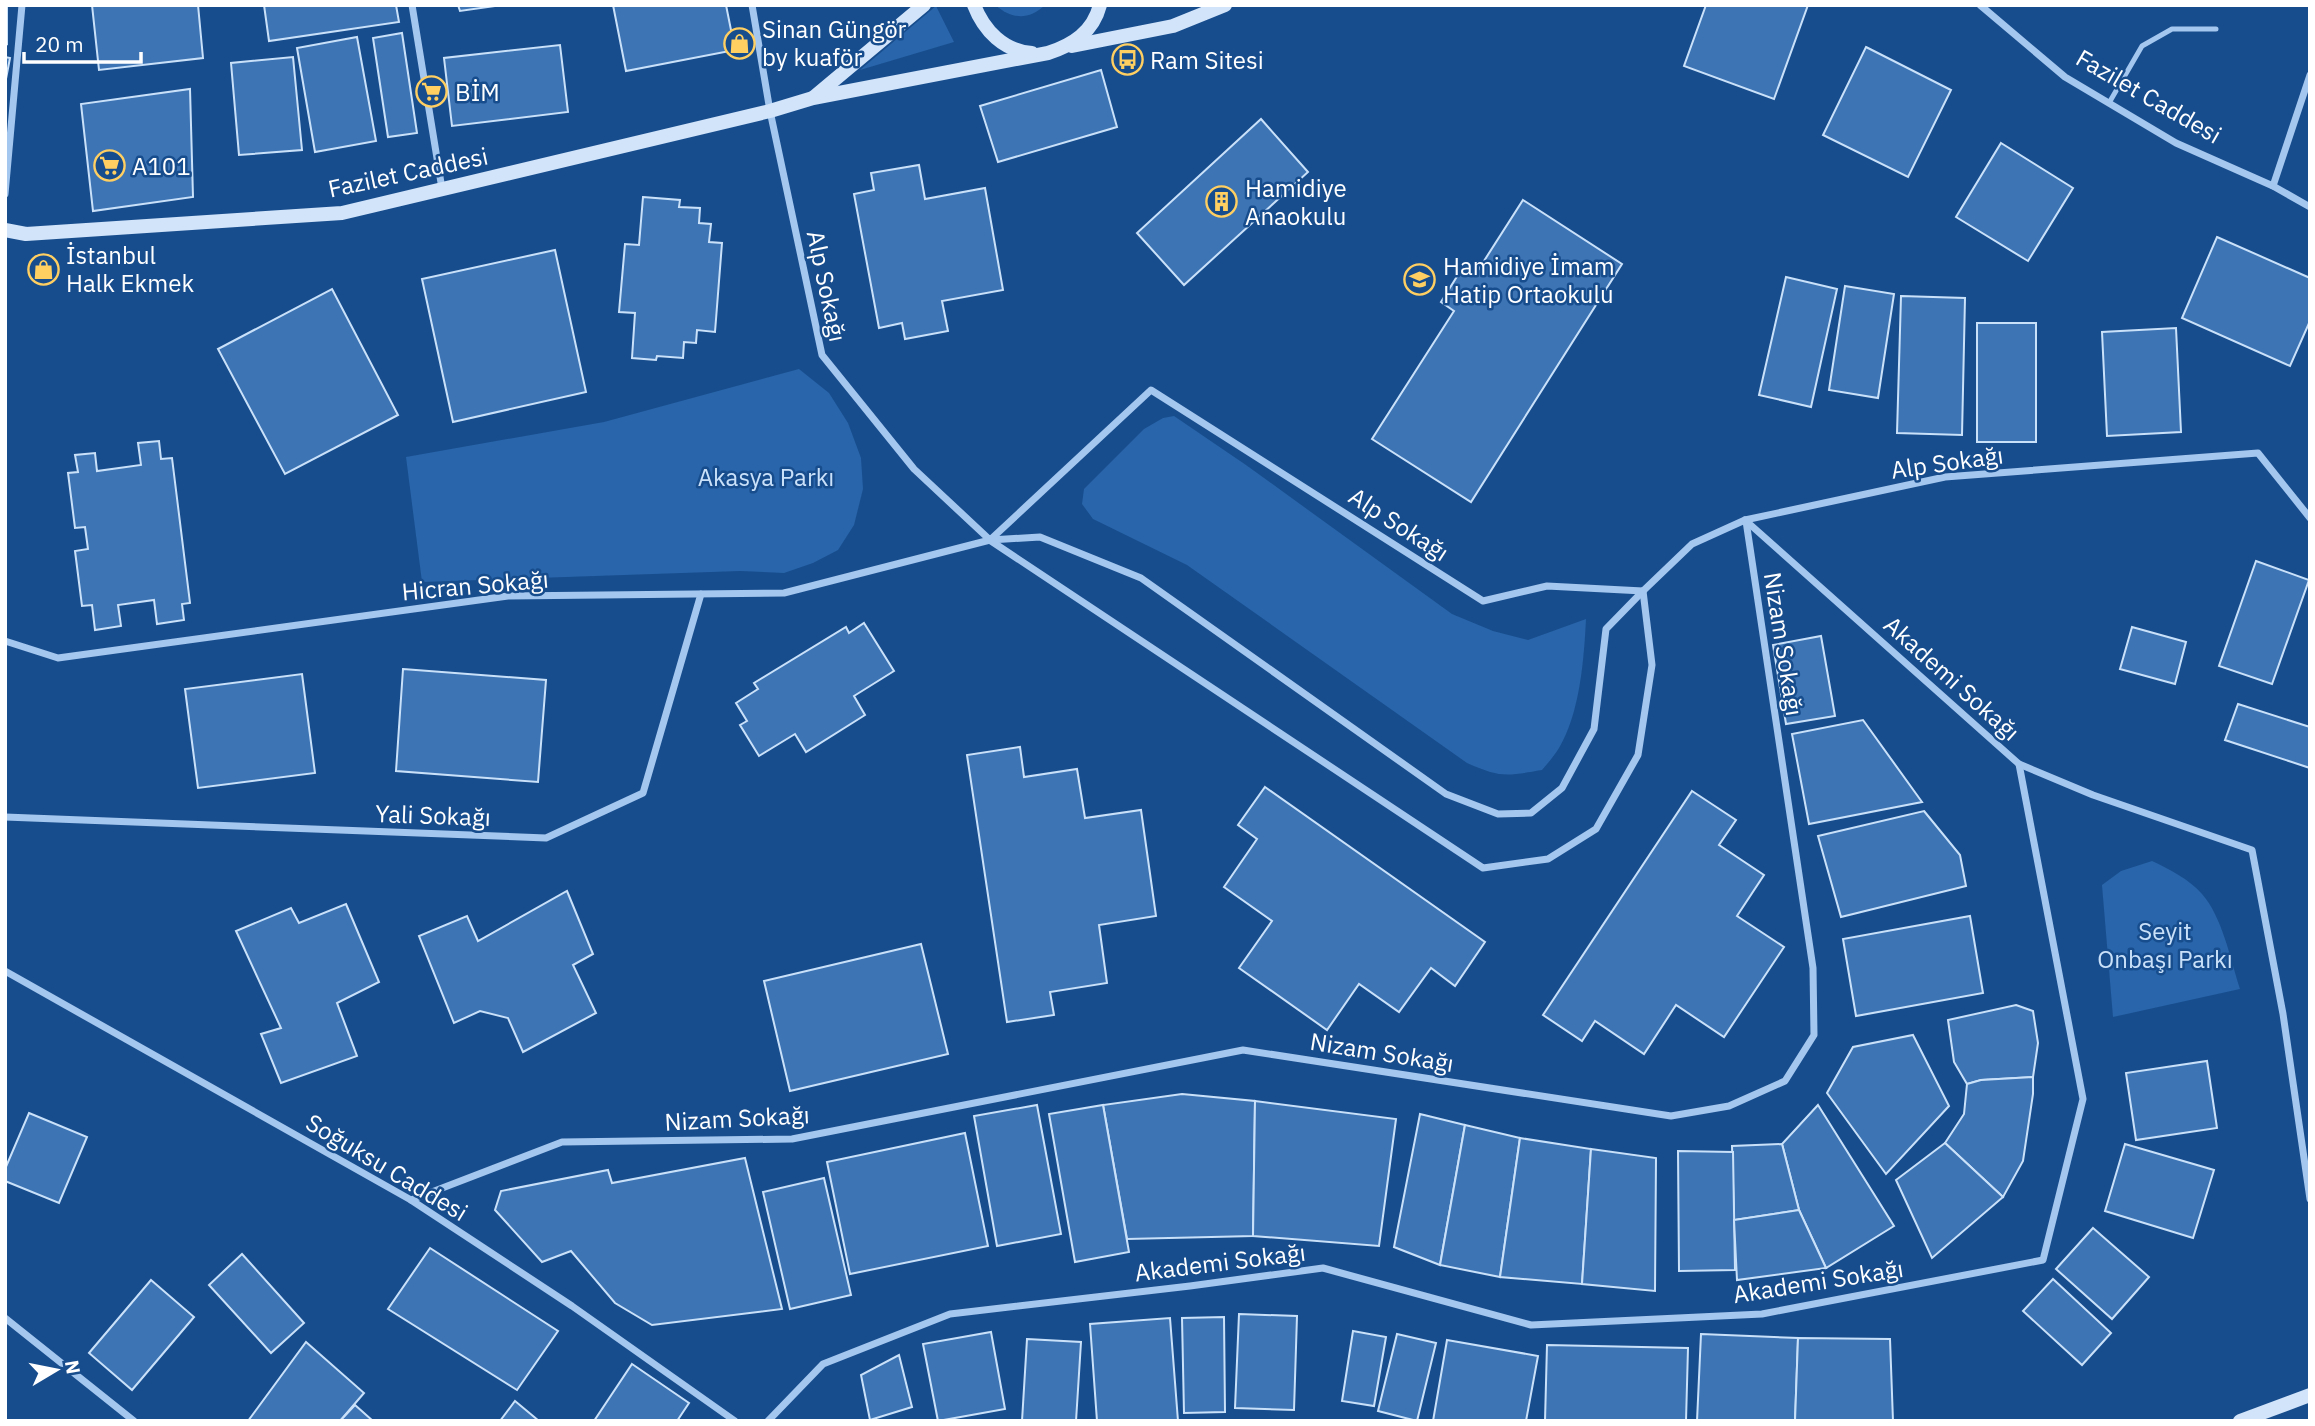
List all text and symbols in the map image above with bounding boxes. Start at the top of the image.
place label: Sinan Güngör by kuaför [762,13,907,73]
scale bar [24,21,142,65]
shop icon: Sinan Güngör by kuaför [722,26,756,60]
text: 20 m [35,30,84,58]
street label: Fazilet Caddesi [2071,41,2227,151]
bus stop icon: Ram Sitesi [1110,43,1144,77]
place label: Ram Sitesi [1150,44,1264,76]
supermarket icon: BİM [415,75,449,109]
place label: BİM [455,76,500,108]
street label: Fazilet Caddesi [325,139,491,205]
supermarket icon: A101 [92,149,126,183]
place label: A101 [132,150,191,182]
place label: Hamidiye Anaokulu [1245,172,1347,232]
building icon: Hamidiye Anaokulu [1205,185,1239,219]
street label: Alp Sokağı [800,227,854,345]
place label: İstanbul Halk Ekmek [66,239,194,299]
place label: Hamidiye İmam Hatip Ortaokulu [1443,250,1615,310]
shop icon: İstanbul Halk Ekmek [26,252,60,286]
school or university icon: Hamidiye İmam Hatip Ortaokulu [1403,263,1437,297]
street label: Alp Sokağı [1889,438,2005,486]
park label: Akasya Parkı [698,461,834,493]
street label: Alp Sokağı [1343,480,1455,568]
street label: Hicran Sokağı [400,563,550,607]
street label: Nizam Sokağı [1757,570,1811,718]
street label: Akademi Sokağı [1877,609,2027,747]
street label: Yali Sokağı [375,797,491,833]
park label: Seyit Onbaşı Parkı [2097,915,2233,975]
street label: Nizam Sokağı [1308,1025,1456,1079]
street label: Nizam Sokağı [664,1098,810,1138]
street label: Soğuksu Caddesi [300,1106,474,1228]
street label: Akademi Sokağı [1133,1236,1307,1288]
street label: Akademi Sokağı [1731,1252,1905,1310]
north arrow [21,1335,91,1405]
text: N [60,1358,86,1376]

